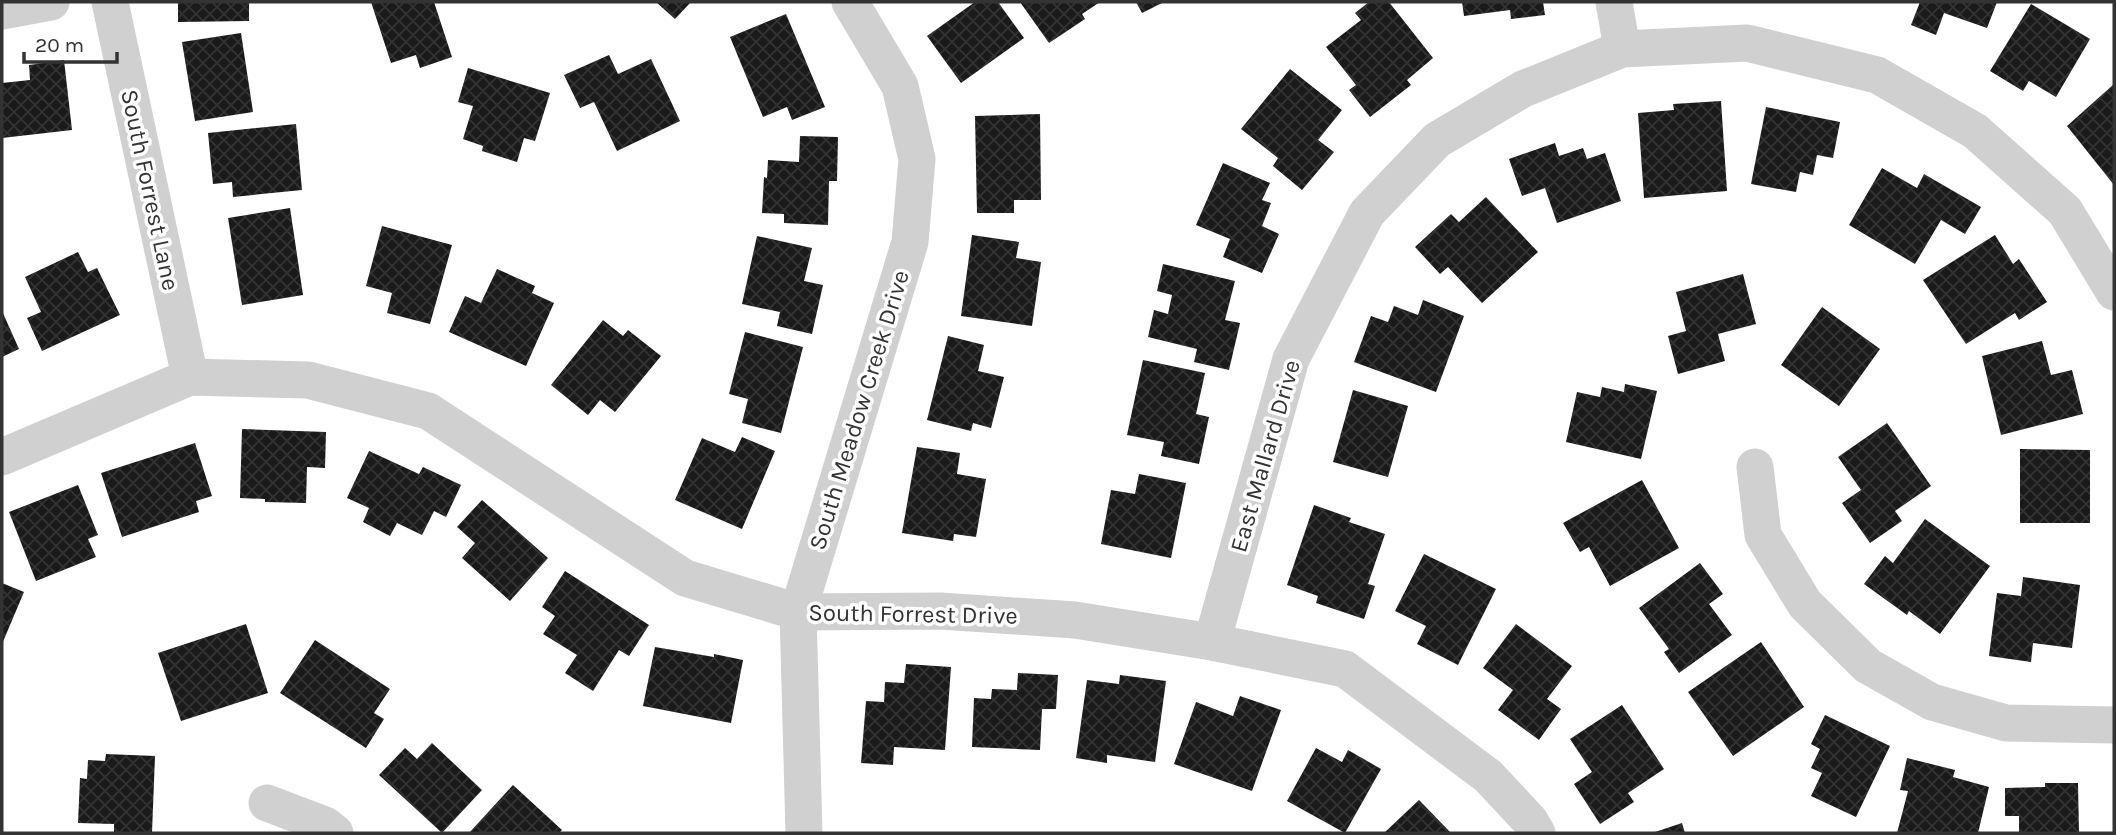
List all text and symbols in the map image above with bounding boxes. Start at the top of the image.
scale bar [24,21,117,65]
text: 20 m [35,33,84,57]
street label: South Forrest Lane [115,87,185,293]
street label: South Meadow Creek Drive [803,267,915,553]
street label: East Mallard Drive [1224,357,1306,555]
street label: South Forrest Drive [808,598,1018,630]

